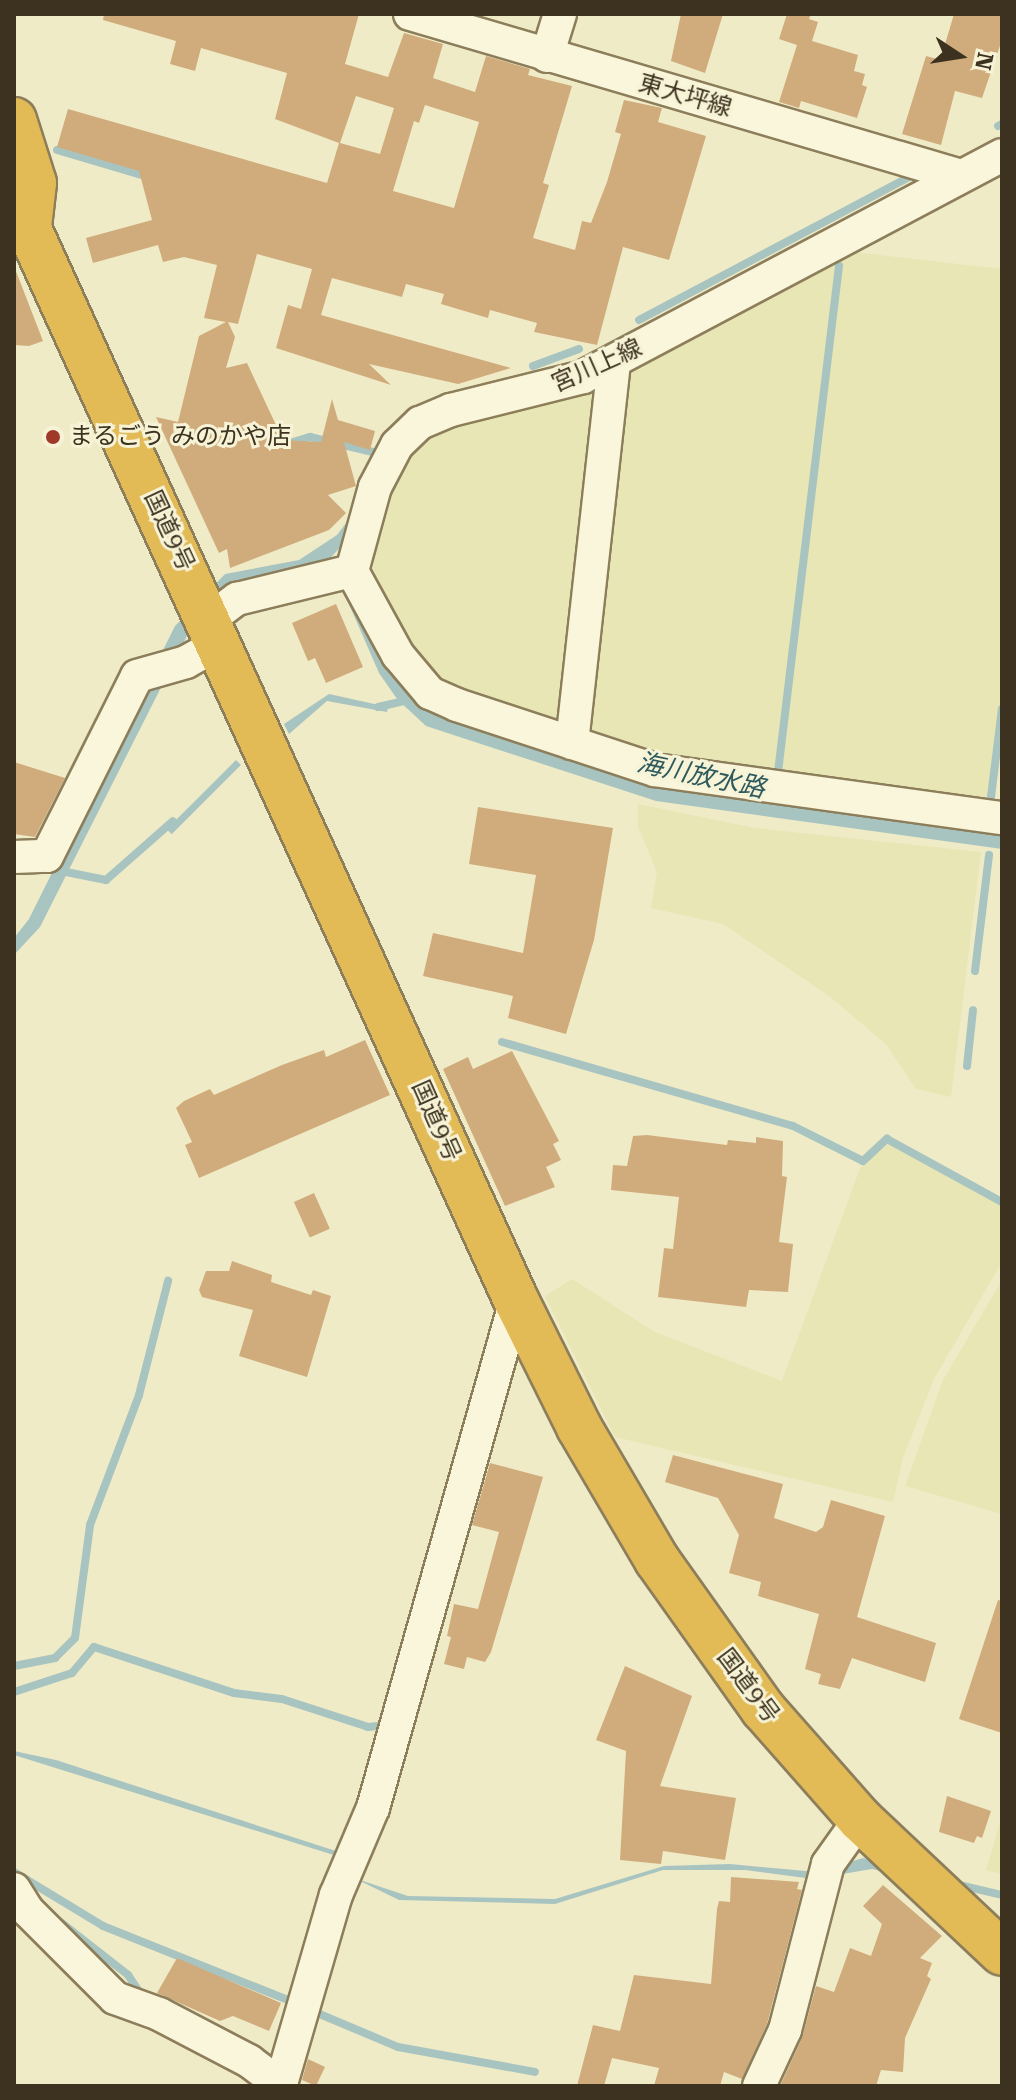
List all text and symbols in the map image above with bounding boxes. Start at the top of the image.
north arrow [920,16,1000,96]
text: N [970,50,998,72]
street label: 東大坪線 [635,69,735,123]
street label: 宮川上線 [547,333,647,399]
place label: まるごう みのかや店 [69,423,291,451]
marker: まるごう みのかや店 [44,428,62,446]
street label: 国道9号 [138,486,200,576]
water label: 海川放水路 [634,747,768,805]
street label: 国道9号 [405,1076,467,1166]
street label: 国道9号 [711,1643,785,1729]

